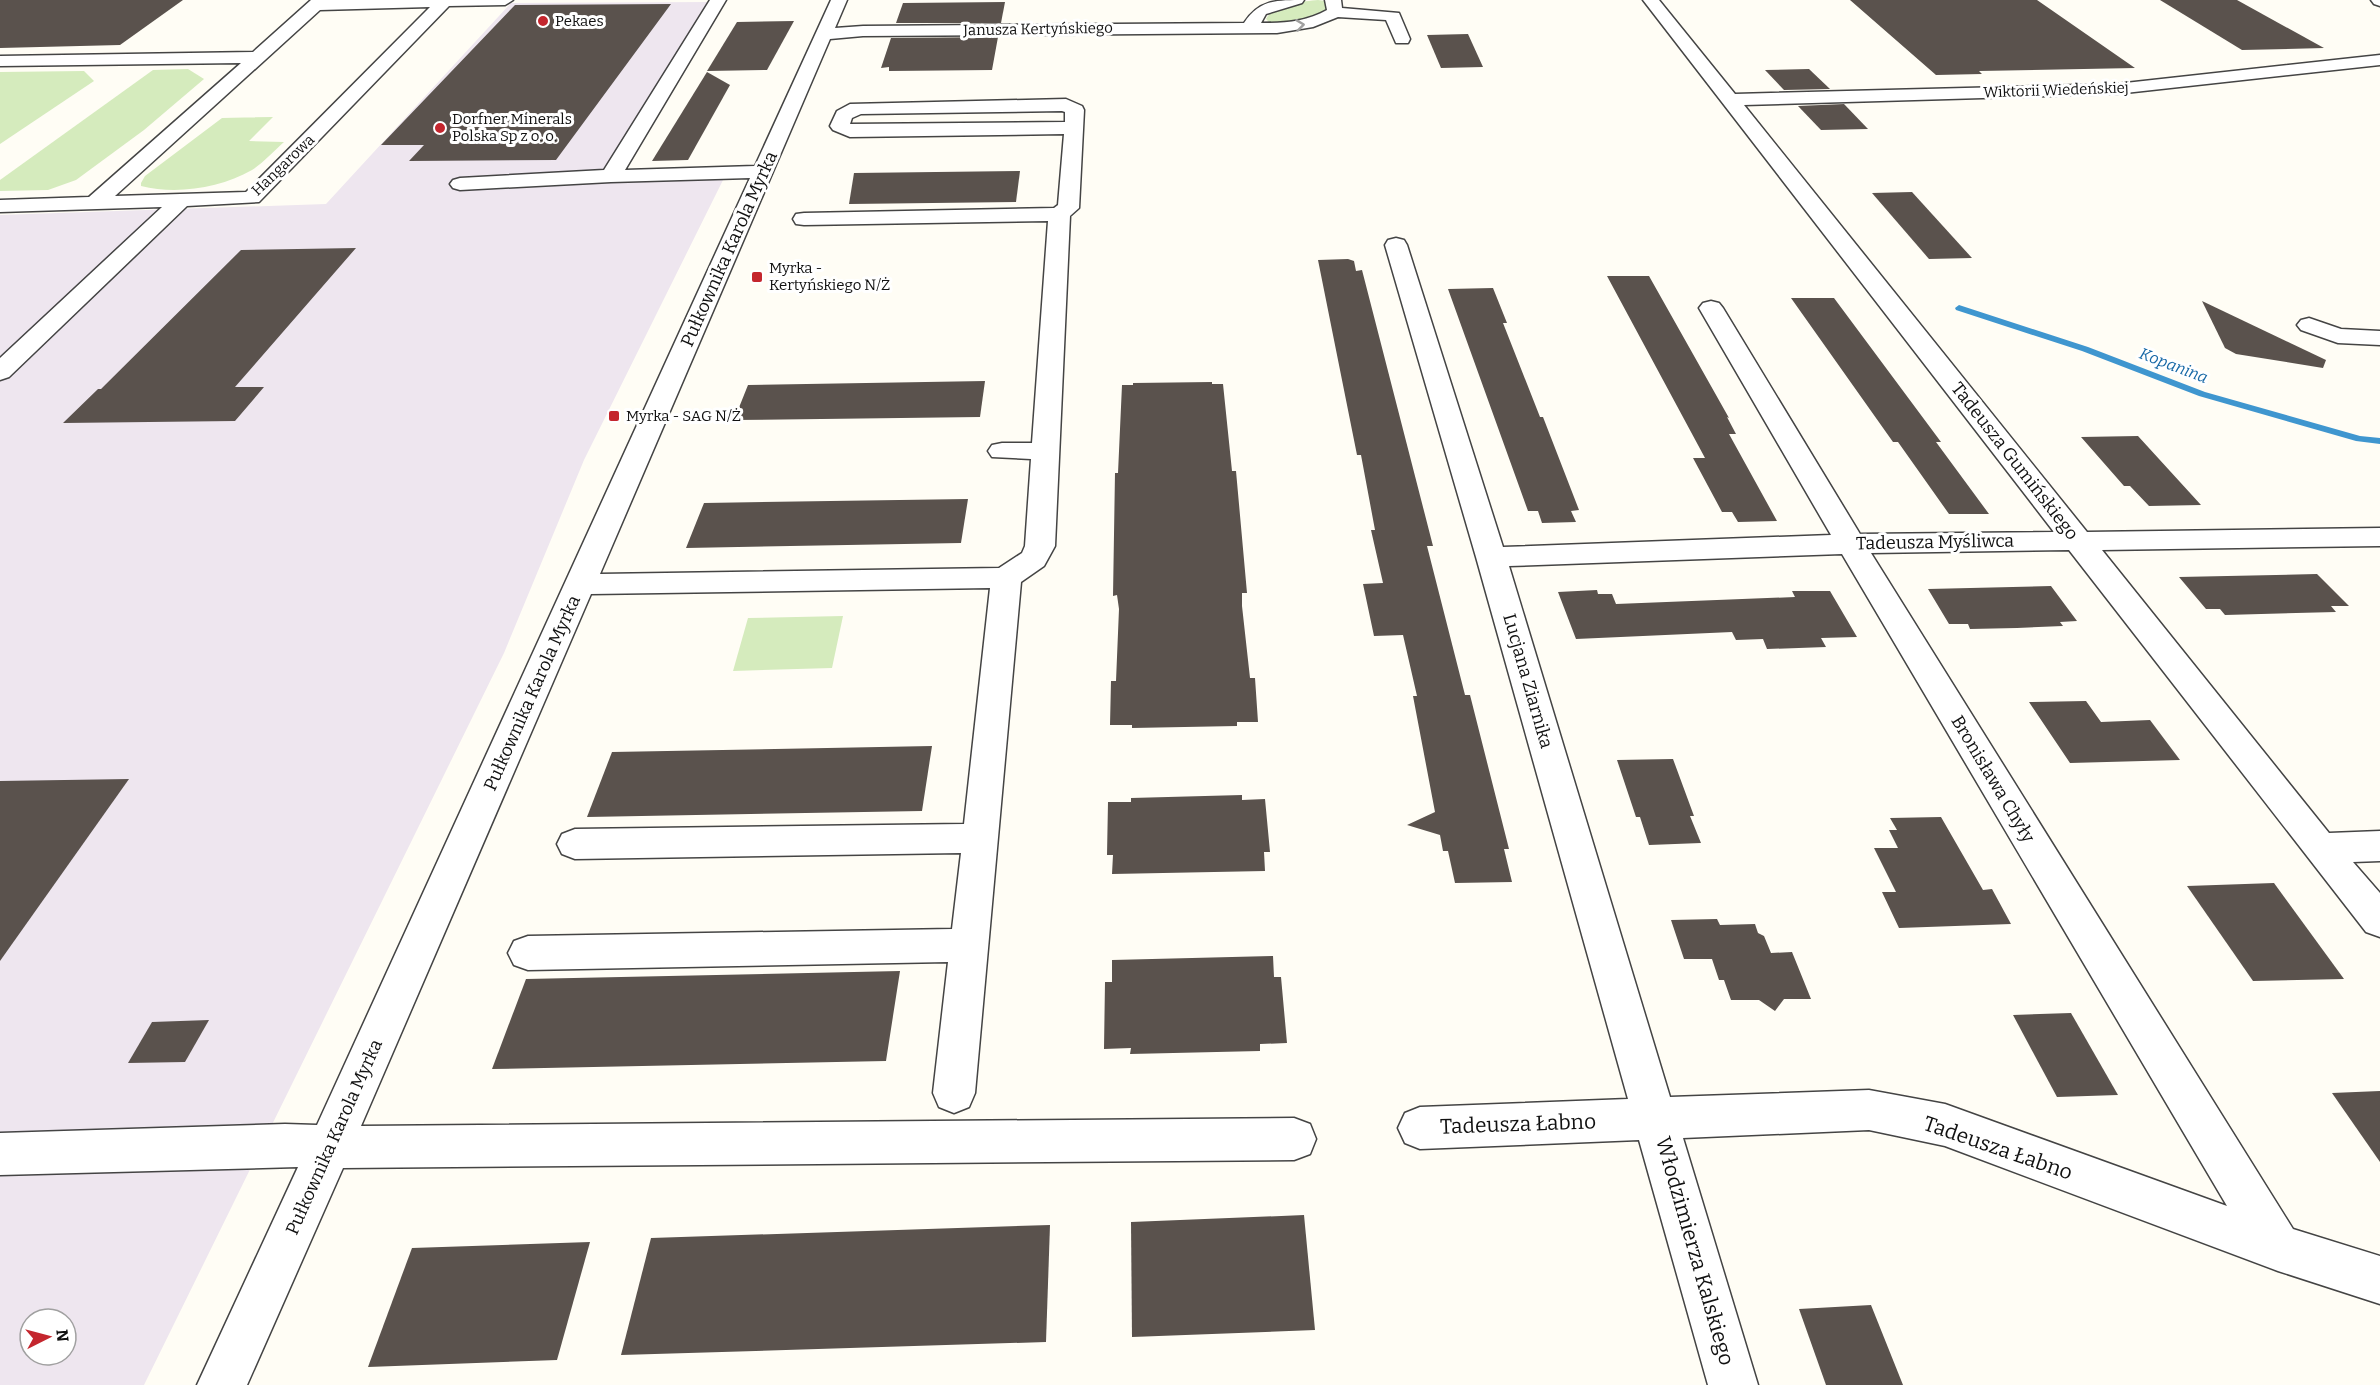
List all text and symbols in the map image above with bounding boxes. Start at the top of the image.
place label: Pekaes [555,12,604,30]
marker: Pekaes [536,14,550,28]
street label: Janusza Kertyńskiego [962,19,1113,39]
one-way arrow [1296,20,1305,32]
street label: Wiktorii Wiedeńskiej [1983,78,2129,102]
place label: Dorfner Minerals Polska Sp z o. o. [452,110,572,145]
marker: Dorfner Minerals Polska Sp z o. o. [433,121,447,135]
street label: Hangarowa [248,131,318,199]
street label: Pułkownika Karola Myrka [676,148,782,350]
place label: Myrka - Kertyńskiego N/Ż [769,259,890,294]
marker: Myrka - Kertyńskiego N/Ż [750,270,764,284]
water label: Kopanina [2137,344,2211,387]
street label: Tadeusza Gumińskiego [1947,378,2083,544]
place label: Myrka - SAG N/Ż [626,407,741,425]
marker: Myrka - SAG N/Ż [607,409,621,423]
street label: Tadeusza Myśliwca [1856,530,2014,554]
street label: Pułkownika Karola Myrka [479,592,585,794]
street label: Lucjana Ziarnika [1498,611,1558,751]
street label: Bronisława Chyły [1946,711,2040,847]
street label: Pułkownika Karola Myrka [281,1036,387,1238]
street label: Tadeusza Łabno [1440,1108,1596,1140]
street label: Tadeusza Łabno [1920,1110,2076,1186]
street label: Włodzimierza Kalskiego [1650,1134,1740,1368]
north arrow [18,1307,78,1367]
text: N [52,1328,73,1343]

